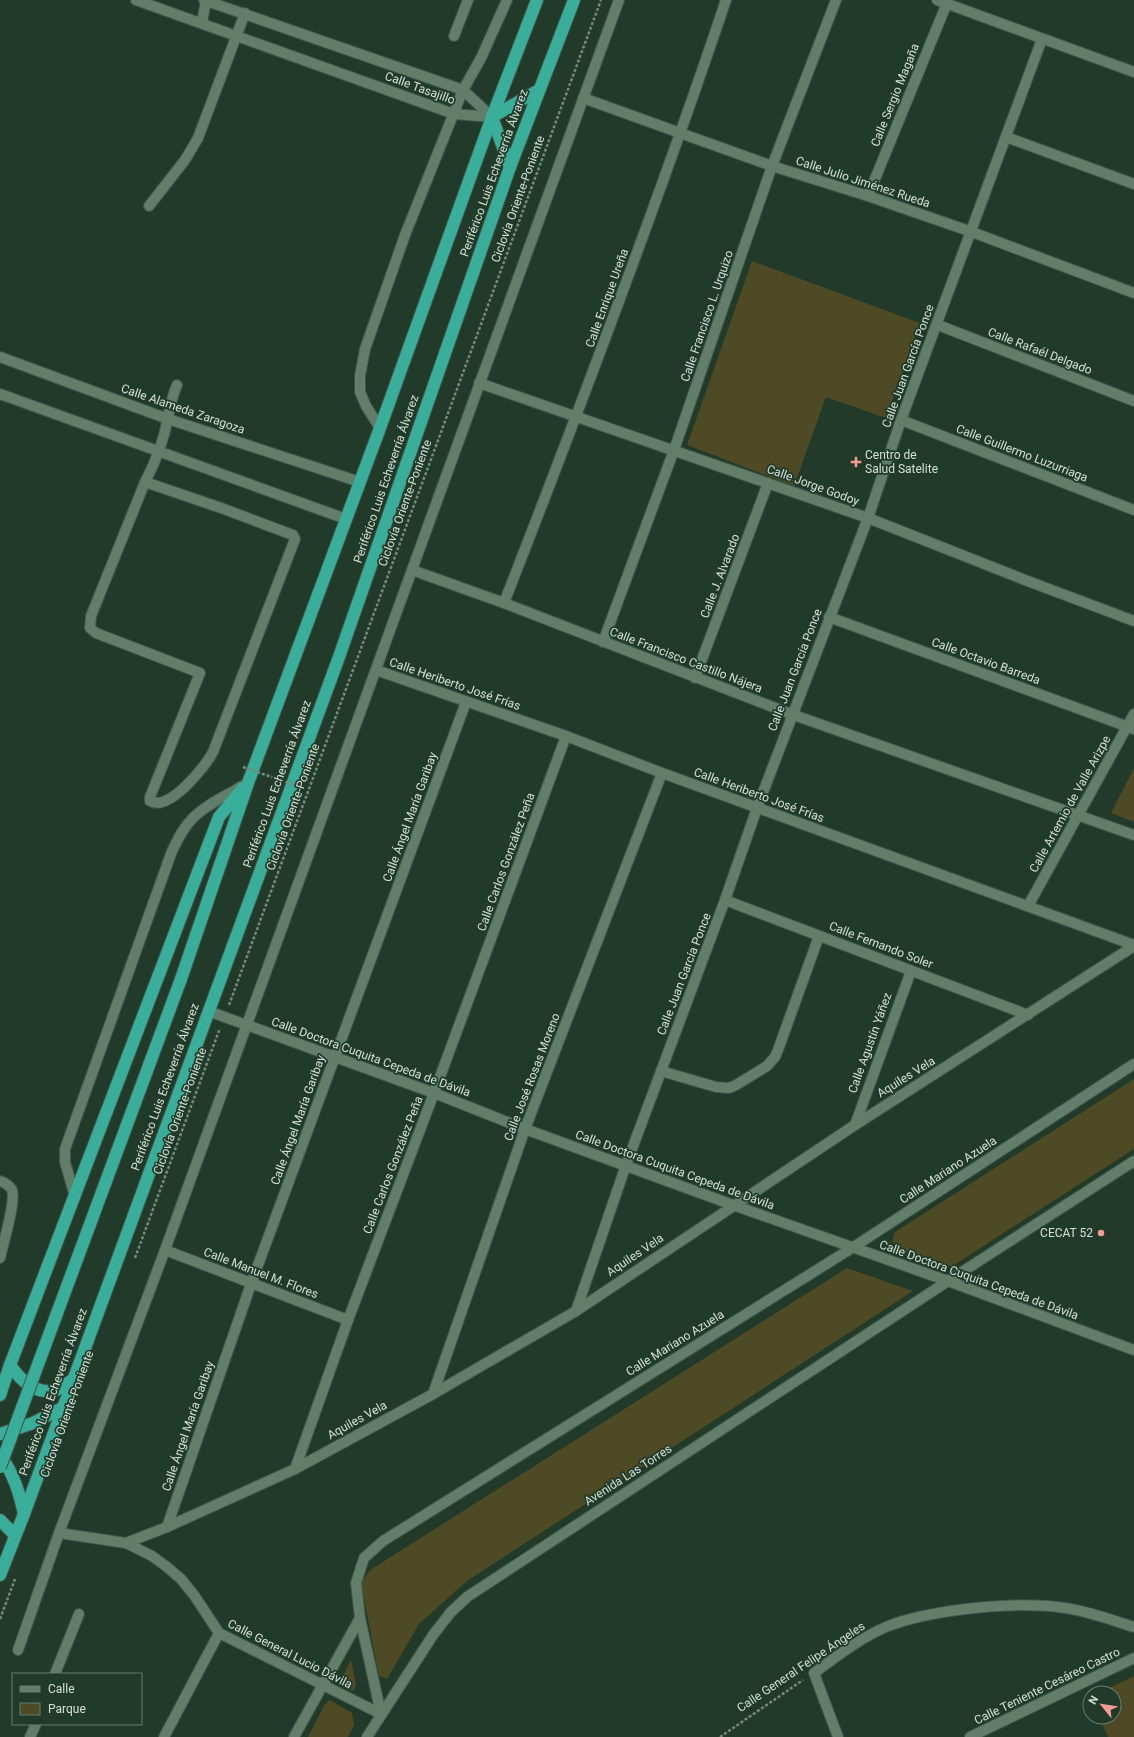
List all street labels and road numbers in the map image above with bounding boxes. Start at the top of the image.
street label: Calle Sergio Magaña [868,41,922,149]
street label: Calle Tasajillo [383,69,457,107]
street label: Periférico Luis Echeverría Álvarez [456,87,531,259]
street label: Ciclovía Oriente-Poniente [489,134,547,264]
street label: Calle Julio Jiménez Rueda [794,154,932,210]
street label: Calle Enrique Ureña [583,247,631,349]
street label: Calle Francisco L. Urquizo [678,248,736,383]
street label: Calle Juan García Ponce [879,303,937,429]
street label: Calle Rafaél Delgado [986,325,1094,377]
street label: Calle Alameda Zaragoza [119,381,247,437]
street label: Periférico Luis Echeverría Álvarez [350,393,421,565]
street label: Calle Guillermo Luzurriaga [954,421,1090,485]
street label: Ciclovía Oriente-Poniente [376,438,434,568]
street label: Calle Jorge Godoy [765,462,861,508]
street label: Calle J. Alvarado [697,532,743,620]
street label: Calle Juan García Ponce [765,607,825,733]
street label: Calle Francisco Castillo Nájera [608,624,764,696]
street label: Calle Octavio Barreda [930,635,1042,687]
street label: Calle Heriberto José Frías [388,655,522,713]
street label: Periférico Luis Echeverría Álvarez [239,698,314,870]
street label: Calle Artemio de Valle Arizpe [1026,733,1114,875]
street label: Ciclovía Oriente-Poniente [264,742,322,872]
street label: Calle Ángel María Garibay [379,750,440,884]
street label: Calle Heriberto José Frías [692,765,826,825]
street label: Calle Carlos González Peña [474,791,538,933]
street label: Calle Juan García Ponce [654,911,714,1037]
street label: Calle Fernando Soler [827,919,935,971]
street label: Calle Agustín Yáñez [845,991,895,1095]
street label: Periférico Luis Echeverría Álvarez [127,1001,202,1173]
street label: Calle José Rosas Moreno [501,1011,563,1143]
street label: Calle Doctora Cuquita Cepeda de Dávila [270,1014,472,1100]
street label: Ciclovía Oriente-Poniente [151,1046,209,1176]
street label: Calle Ángel María Garibay [267,1053,328,1187]
street label: Aquiles Vela [874,1054,938,1100]
street label: Calle Carlos González Peña [360,1094,426,1236]
street label: Calle Doctora Cuquita Cepeda de Dávila [574,1127,776,1213]
street label: Calle Mariano Azuela [897,1133,999,1207]
street label: Aquiles Vela [604,1231,666,1279]
street label: Calle Doctora Cuquita Cepeda de Dávila [878,1237,1080,1323]
street label: Calle Manuel M. Flores [202,1245,320,1301]
street label: Periférico Luis Echeverría Álvarez [15,1306,90,1478]
street label: Calle Mariano Azuela [623,1307,727,1379]
street label: Ciclovía Oriente-Poniente [38,1349,96,1479]
street label: Calle Ángel María Garibay [158,1358,217,1493]
street label: Aquiles Vela [325,1398,389,1442]
street label: Avenida Las Torres [582,1442,674,1508]
street label: Calle General Lucio Dávila [226,1617,354,1691]
street label: Calle General Felipe Ángeles [734,1618,868,1715]
street label: Calle Teniente Cesáreo Castro [972,1645,1122,1727]

